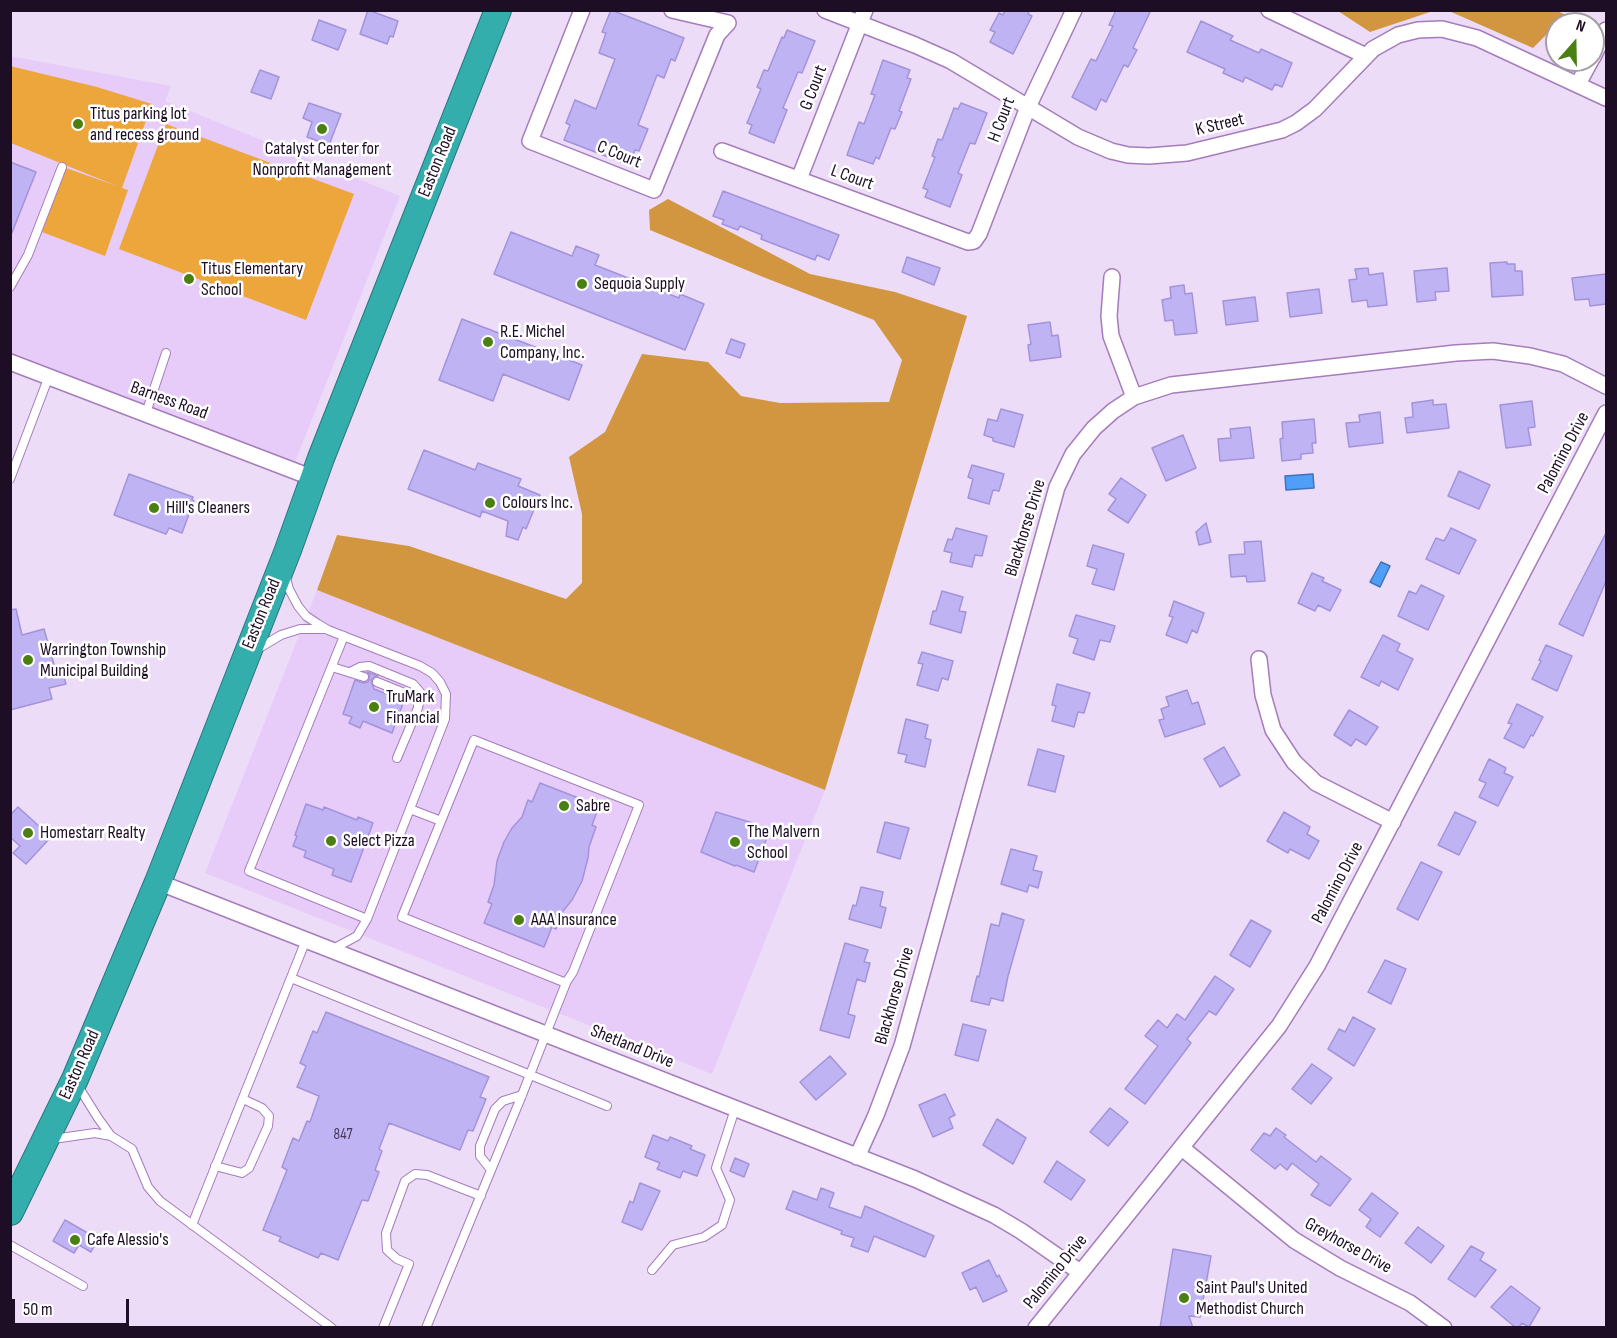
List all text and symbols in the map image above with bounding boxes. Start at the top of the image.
north arrow [1545,12,1605,72]
text: N [1573,16,1588,37]
street label: G Court [796,63,832,113]
street label: H Court [984,94,1020,146]
place label: Titus parking lot and recess ground [90,103,199,146]
street label: K Street [1194,109,1246,141]
marker: Titus parking lot and recess ground [71,117,85,131]
marker: Catalyst Center for Nonprofit Management [315,122,329,136]
street label: Easton Road [414,124,462,200]
street label: C Court [594,136,644,174]
place label: Catalyst Center for Nonprofit Management [252,138,392,180]
street label: L Court [828,160,876,196]
place label: Titus Elementary School [201,258,303,300]
marker: Titus Elementary School [182,272,196,286]
place label: Sequoia Supply [594,273,685,295]
marker: Sequoia Supply [575,277,589,291]
place label: R.E. Michel Company, Inc. [500,321,585,364]
marker: R.E. Michel Company, Inc. [481,335,495,349]
street label: Barness Road [127,377,211,425]
street label: Palomino Drive [1533,408,1595,498]
street label: Blackhorse Drive [1001,477,1051,579]
place label: Colours Inc. [502,492,573,514]
marker: Colours Inc. [483,496,497,510]
place label: Hill's Cleaners [166,497,250,519]
marker: Hill's Cleaners [147,501,161,515]
street label: Easton Road [238,576,286,652]
place label: Warrington Township Municipal Building [40,639,166,682]
marker: Warrington Township Municipal Building [21,653,35,667]
place label: TruMark Financial [386,686,440,728]
marker: TruMark Financial [367,700,381,714]
place label: Sabre [576,795,610,817]
marker: Sabre [557,799,571,813]
place label: The Malvern School [747,821,820,864]
place label: Homestarr Realty [40,822,145,844]
marker: Homestarr Realty [21,826,35,840]
place label: Select Pizza [343,830,415,852]
marker: Select Pizza [324,834,338,848]
marker: The Malvern School [728,835,742,849]
street label: Palomino Drive [1307,838,1369,928]
place label: AAA Insurance [531,909,617,931]
marker: AAA Insurance [512,913,526,927]
street label: Blackhorse Drive [871,945,919,1047]
street label: Shetland Drive [587,1021,677,1073]
street label: Easton Road [55,1027,105,1103]
house number: 847 [333,1126,353,1144]
street label: Greyhorse Drive [1301,1213,1395,1279]
place label: Cafe Alessio's [87,1229,169,1251]
street label: Palomino Drive [1019,1230,1093,1314]
marker: Cafe Alessio's [68,1233,82,1247]
place label: Saint Paul's United Methodist Church [1196,1277,1308,1320]
scale bar [15,1287,132,1325]
marker: Saint Paul's United Methodist Church [1177,1291,1191,1305]
text: 50 m [23,1299,53,1320]

